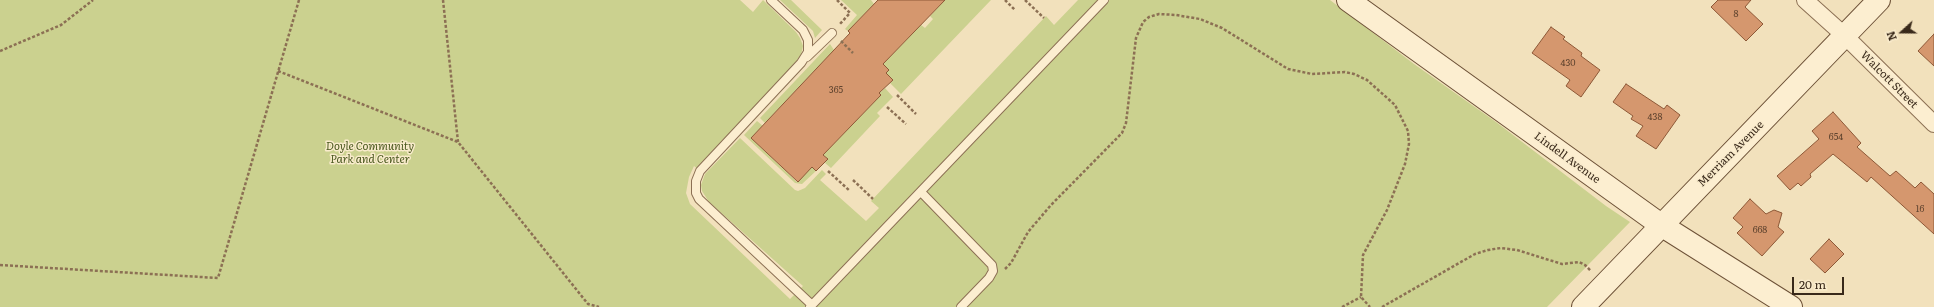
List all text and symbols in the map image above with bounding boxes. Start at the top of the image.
house number: 8 [1734,9,1738,19]
north arrow [1882,12,1922,52]
text: N [1882,29,1900,43]
street label: Walcott Street [1858,49,1920,111]
house number: 430 [1560,58,1576,68]
house number: 365 [829,85,843,95]
house number: 438 [1648,112,1662,122]
street label: Merriam Avenue [1695,118,1767,190]
street label: Lindell Avenue [1531,130,1603,186]
house number: 654 [1829,132,1843,142]
park label: Doyle Community Park and Center [326,140,414,166]
house number: 16 [1916,204,1924,214]
house number: 668 [1753,225,1767,235]
scale bar [1794,269,1846,295]
text: 20 m [1799,275,1826,293]

